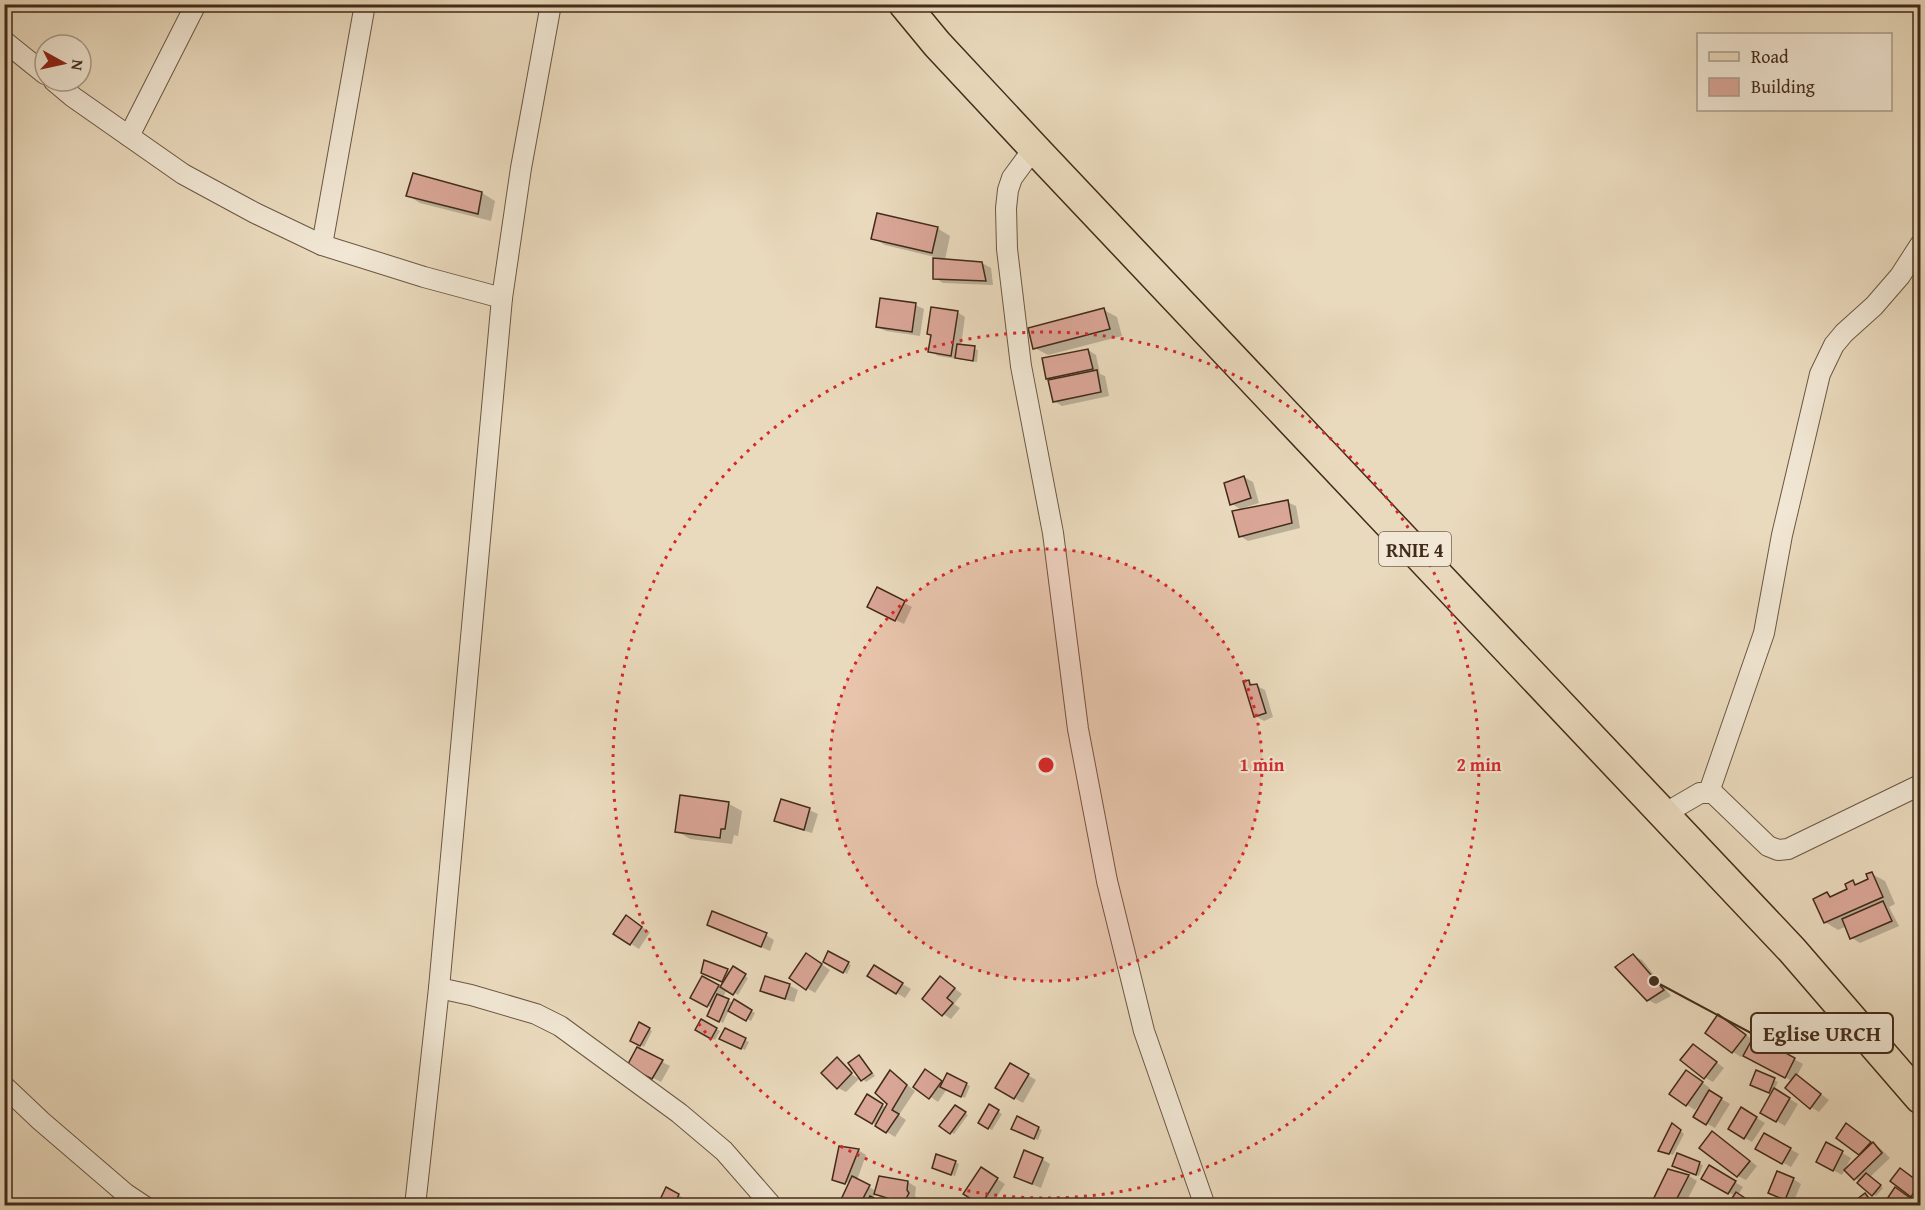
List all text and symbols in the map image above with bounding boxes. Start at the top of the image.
north arrow [33,33,93,93]
legend [1697,33,1892,111]
text: Road [1751,43,1789,70]
text: N [65,58,90,72]
text: Building [1751,73,1815,100]
road number: RNIE 4 [1379,532,1451,566]
text: 1 min [1240,751,1285,778]
text: 2 min [1457,751,1502,778]
centre of rings [1036,755,1056,775]
callout: Eglise URCH [1751,1013,1893,1053]
text: Eglise URCH [1763,1017,1881,1049]

